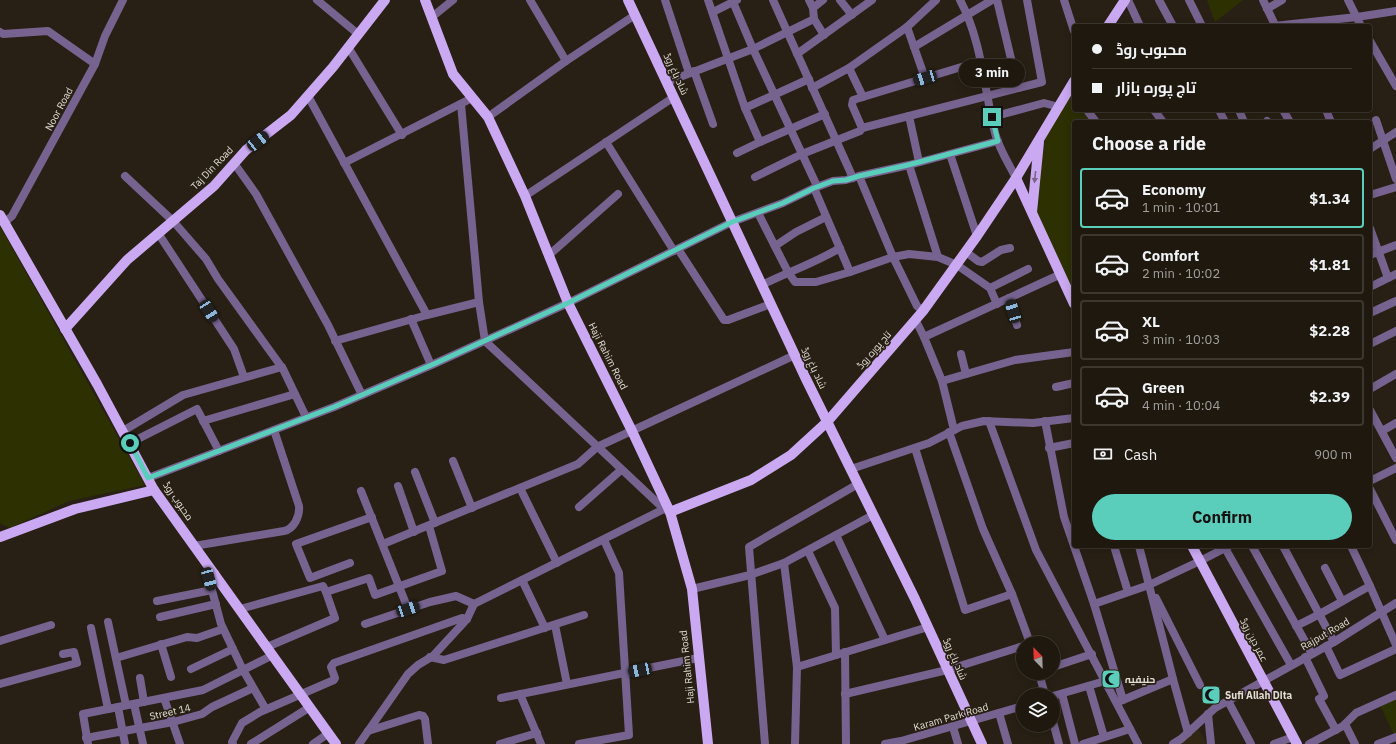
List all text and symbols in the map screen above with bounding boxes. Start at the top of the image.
text: محبوب روڈ [1116,40,1187,59]
street label: شاد باغ روڈ [661,51,691,97]
callout: 3 min [959,59,1025,87]
text: 3 min [975,64,1009,81]
car [912,69,938,87]
text: تاج پورہ بازار [1116,78,1196,97]
street label: Noor Road [42,85,76,133]
route end [983,108,1001,126]
car [245,129,271,153]
text: Choose a ride [1092,132,1206,155]
street label: Taj Din Road [188,144,236,192]
one-way arrow [1032,171,1039,183]
icon: car [1094,180,1130,216]
text: Economy [1142,180,1206,199]
text: $1.34 [1309,189,1350,208]
text: 1 min · 10:01 [1142,199,1220,216]
icon: car [1094,246,1130,282]
text: Comfort [1142,246,1199,265]
text: $1.81 [1309,255,1350,274]
text: 2 min · 10:02 [1142,265,1220,282]
car [197,298,221,324]
car [1004,298,1022,324]
icon: car [1094,312,1130,348]
text: XL [1142,312,1160,331]
street label: Haji Rahim Road [585,320,631,392]
text: $2.28 [1309,321,1350,340]
street label: تاج پورہ روڈ [854,328,894,372]
text: 3 min · 10:03 [1142,331,1220,348]
street label: شاد باغ روڈ [798,345,830,391]
icon: car [1094,378,1130,414]
text: Green [1142,378,1185,397]
text: $2.39 [1309,387,1350,406]
text: 4 min · 10:04 [1142,397,1220,414]
route start [121,434,139,452]
icon: cash [1092,443,1114,465]
text: Cash [1124,445,1157,464]
text: 900 m [1314,446,1352,463]
street label: محبوب روڈ [160,479,196,523]
button: Confirm [1092,494,1352,540]
car [200,566,218,592]
car [395,600,421,618]
street label: Rajput Road [1298,615,1352,653]
street label: عمر دین روڈ [1237,616,1271,664]
street label: Haji Rahim Road [677,630,697,704]
street label: شاد باغ روڈ [940,636,970,682]
north arrow [1016,636,1060,680]
map controls [1016,636,1060,732]
car [627,662,653,678]
mosque icon: حنیفیہ [1100,668,1122,690]
place label: حنیفیہ [1125,673,1156,686]
mosque icon: Sufi Allah Dita [1200,684,1222,706]
button: layers [1016,688,1060,732]
place label: Sufi Allah Dita [1225,689,1293,702]
street label: Karam Park Road [912,700,990,734]
street label: Street 14 [148,701,192,723]

